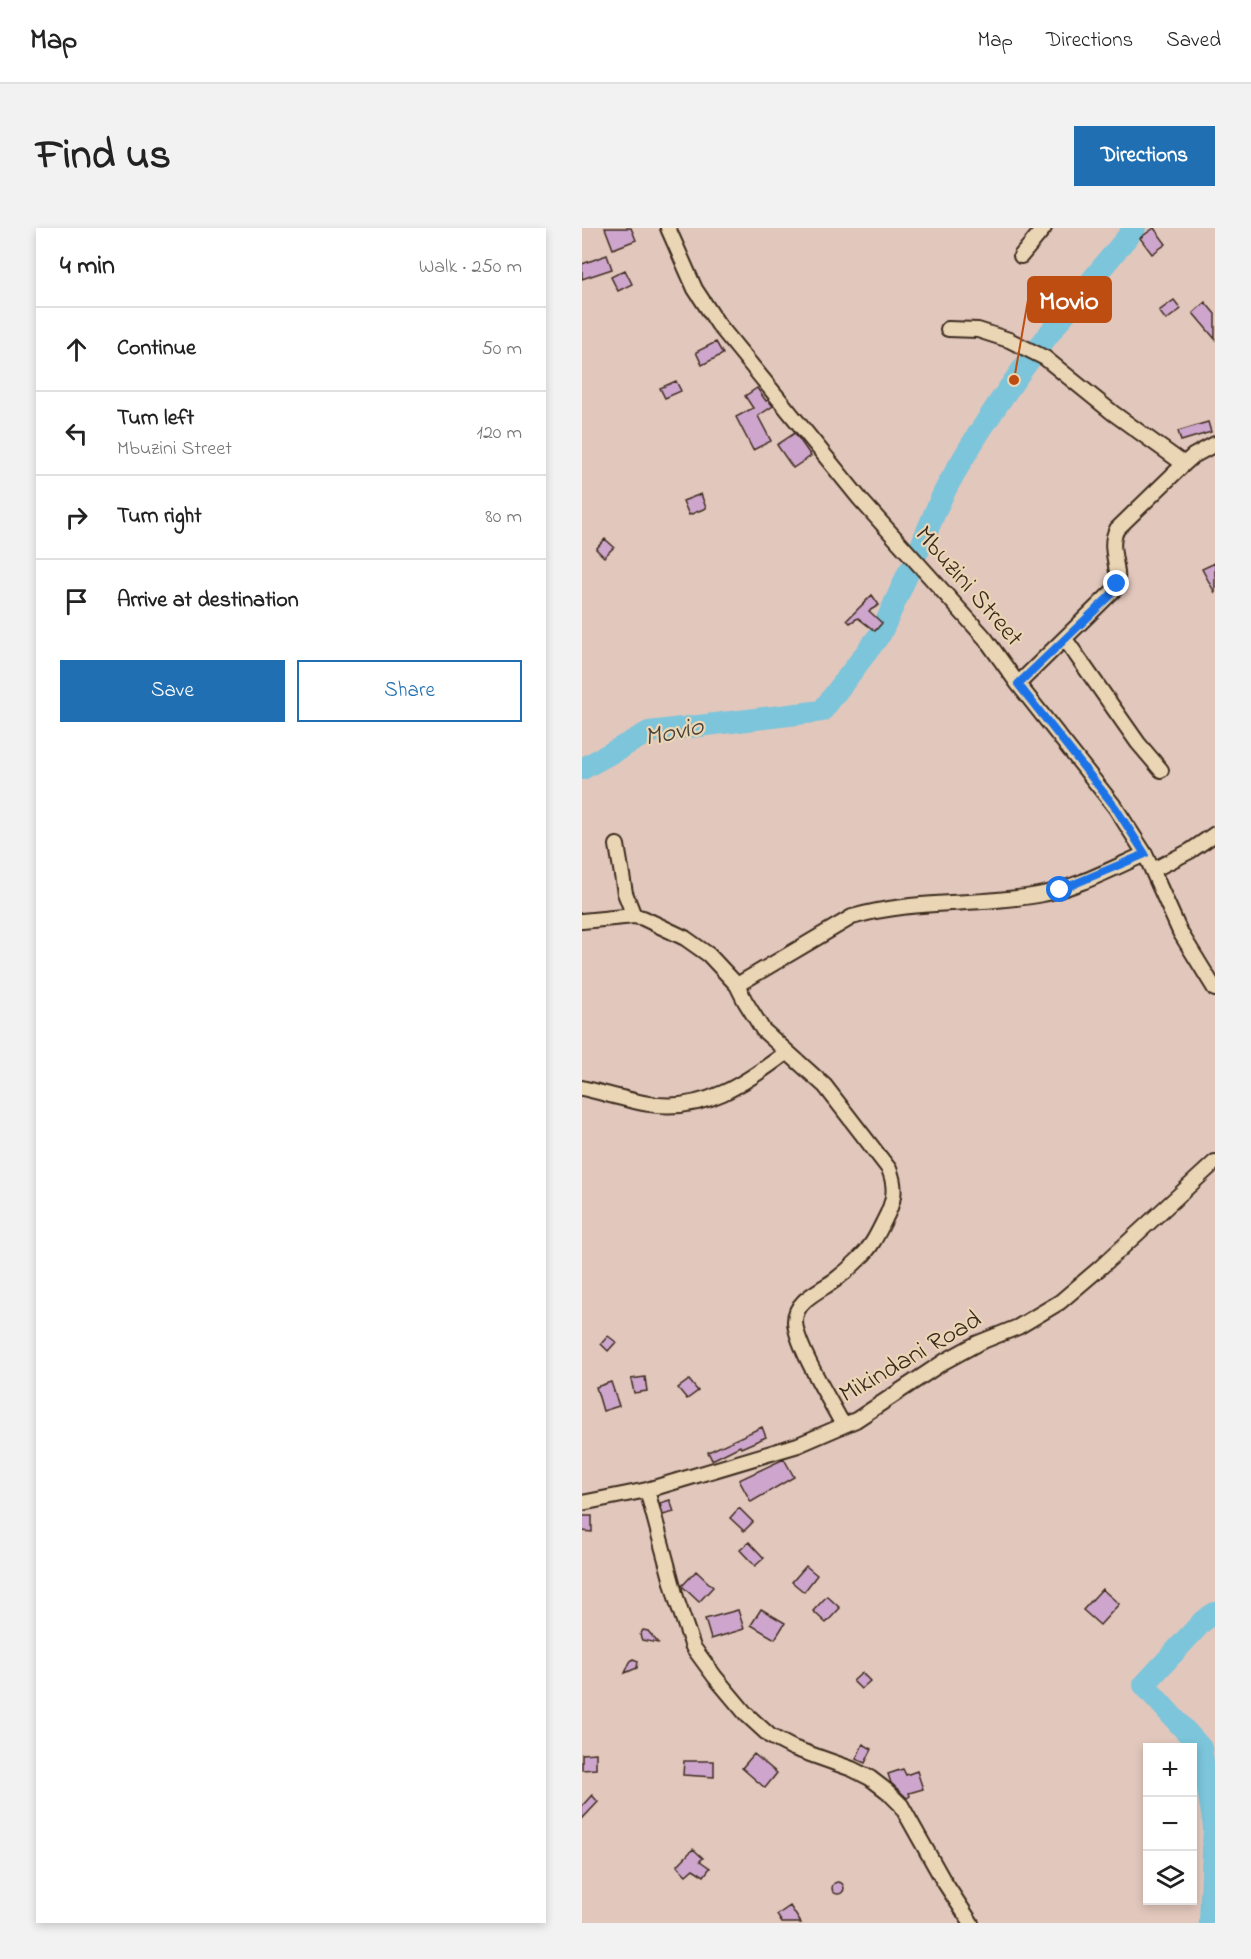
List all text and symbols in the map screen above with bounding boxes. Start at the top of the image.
text: Map [30,21,77,62]
text: Map [977,26,1013,56]
text: Directions [1046,26,1133,56]
text: Saved [1166,26,1221,56]
text: Find us [36,126,171,187]
button: Directions [1074,126,1215,186]
text: 4 min [60,248,115,286]
text: Walk · 250 m [419,253,522,282]
callout: Movio [1028,277,1111,322]
text: Movio [1039,283,1099,322]
icon: ahead [60,333,93,366]
text: Continue [117,333,196,365]
text: 50 m [481,335,522,364]
text: Turn left [117,403,194,435]
icon: left [60,417,93,450]
text: 120 m [477,419,522,448]
text: Mbuzini Street [117,435,232,464]
icon: right [60,501,93,534]
text: Turn right [117,501,202,533]
text: 80 m [485,503,522,532]
street label: Mbuzini Street [905,518,1032,656]
route end [1103,570,1129,596]
icon: arrive [60,585,93,618]
text: Arrive at destination [117,585,299,617]
button: Save [60,660,285,722]
button: Share [297,660,522,722]
water label: Movio [641,708,708,758]
route start [1046,876,1072,902]
street label: Mikindani Road [833,1302,989,1414]
map controls [1143,1743,1197,1905]
button: + [1143,1743,1197,1797]
button: − [1143,1797,1197,1851]
button: layers [1143,1851,1197,1905]

